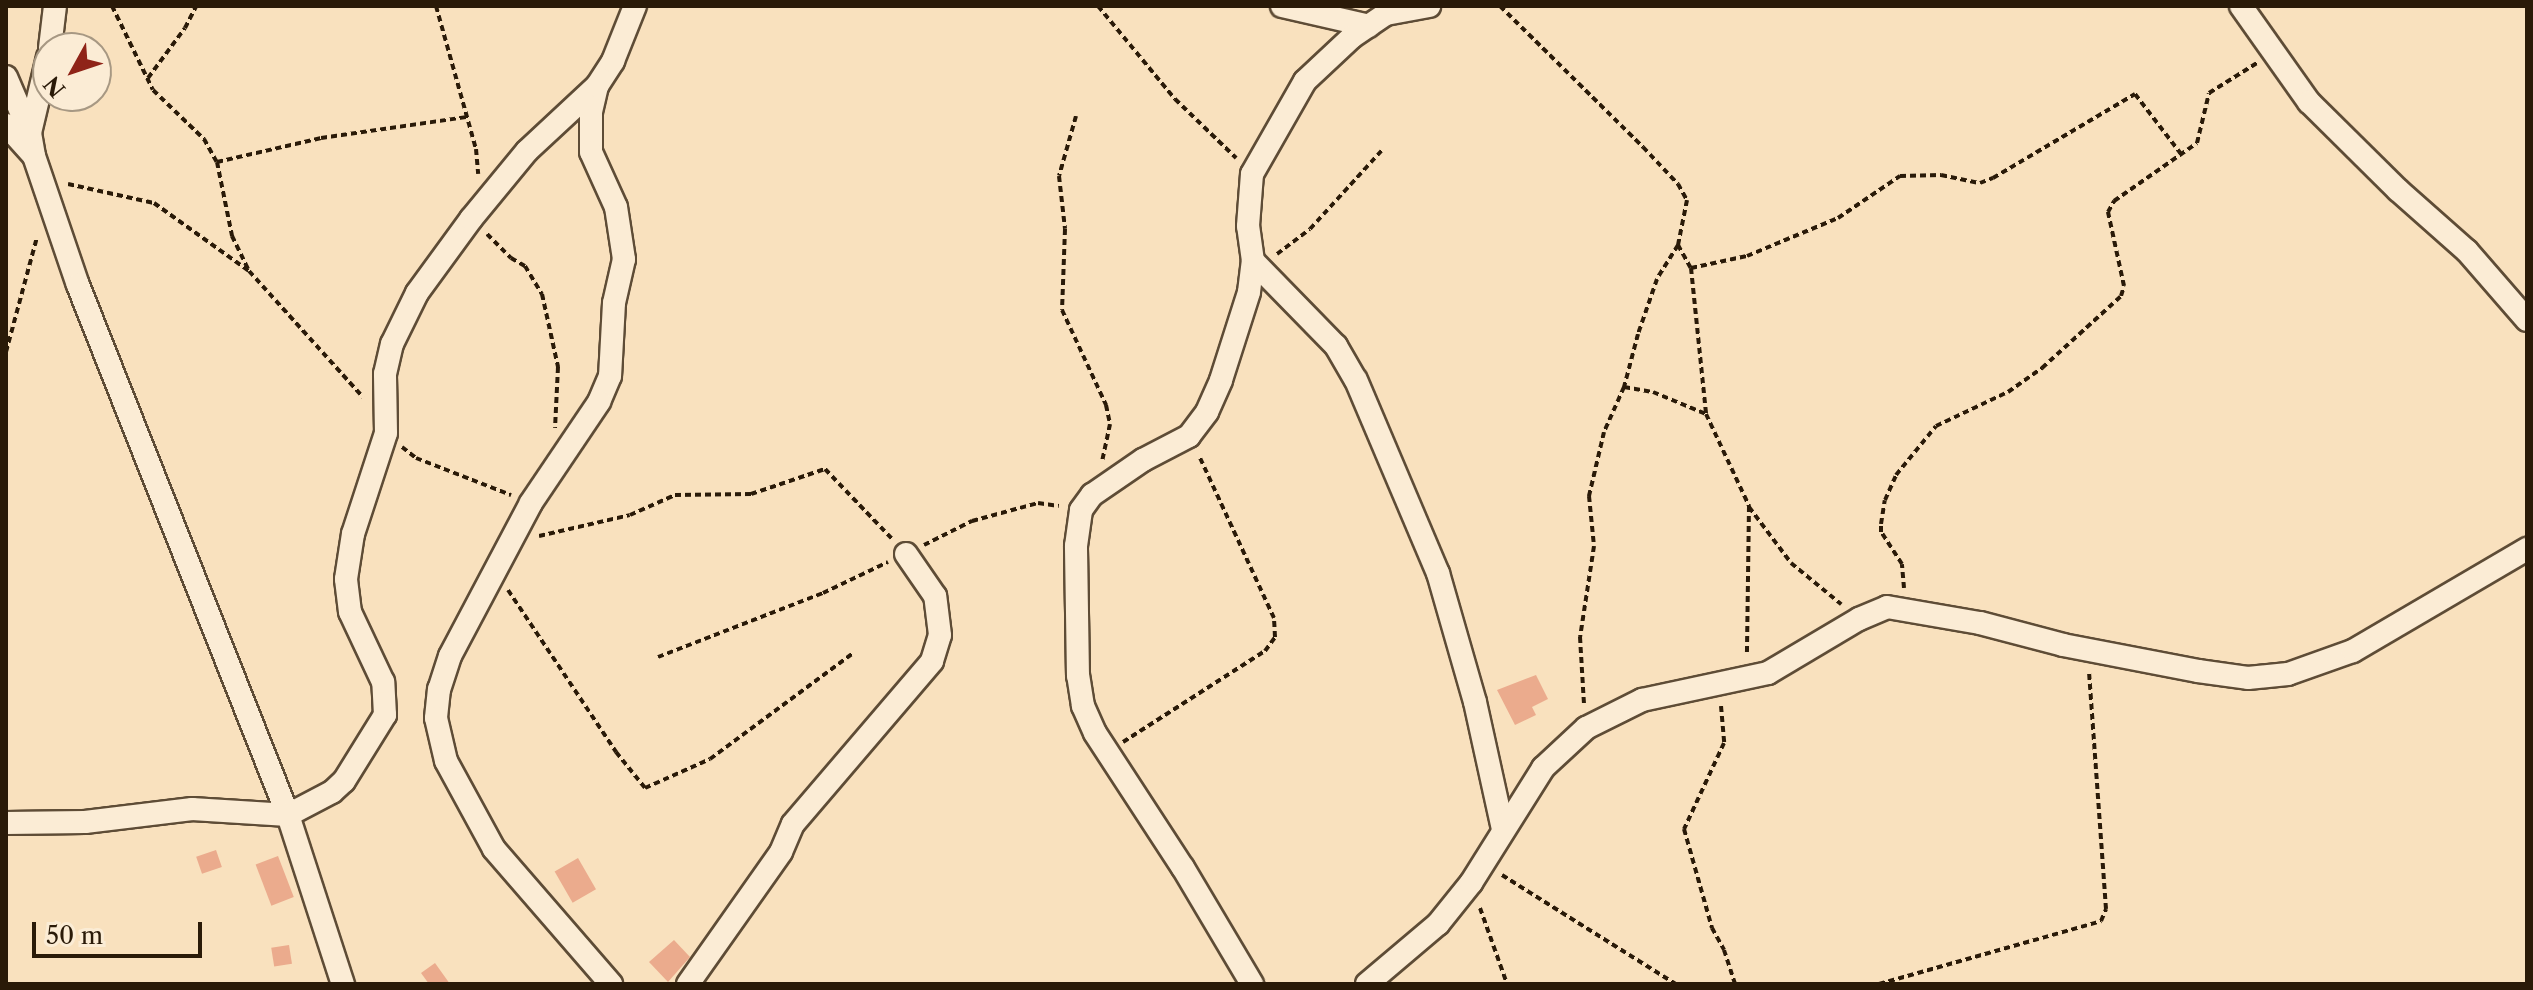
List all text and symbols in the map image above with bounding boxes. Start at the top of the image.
north arrow [32,32,112,112]
text: N [38,70,71,102]
scale bar [36,906,206,956]
text: 50 m [46,921,103,950]

